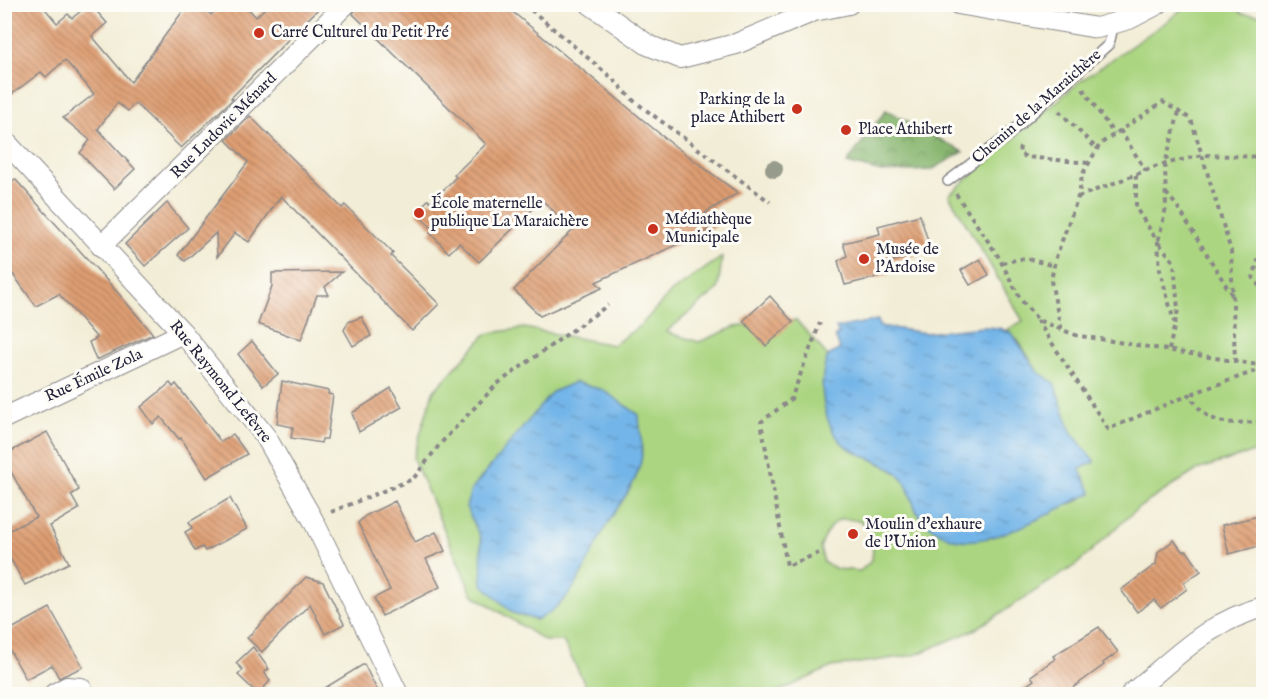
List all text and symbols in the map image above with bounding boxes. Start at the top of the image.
place label: Carré Culturel du Petit Pré [271,23,449,43]
marker: Carré Culturel du Petit Pré [252,26,266,40]
street label: Chemin de la Maraichère [968,45,1106,169]
street label: Rue Ludovic Ménard [167,69,281,183]
place label: Parking de la place Athibert [691,90,786,128]
marker: Parking de la place Athibert [790,102,804,116]
place label: Place Athibert [858,120,953,140]
marker: Place Athibert [839,123,853,137]
place label: École maternelle publique La Maraichère [431,192,589,232]
marker: École maternelle publique La Maraichère [412,206,426,220]
place label: Médiathèque Municipale [665,210,752,248]
marker: Médiathèque Municipale [646,222,660,236]
place label: Musée de l'Ardoise [876,240,939,278]
marker: Musée de l'Ardoise [857,252,871,266]
street label: Rue Raymond Lefèvre [165,317,275,447]
street label: Rue Émile Zola [41,343,146,407]
place label: Moulin d'exhaure de l'Union [865,515,982,553]
marker: Moulin d'exhaure de l'Union [846,527,860,541]

